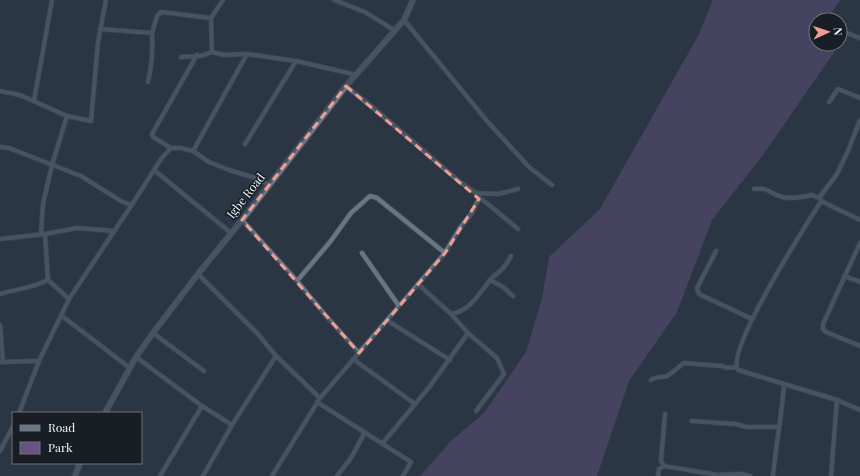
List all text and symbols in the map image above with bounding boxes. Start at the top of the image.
north arrow [808,12,848,52]
text: N [831,27,846,36]
street label: Igbe Road [222,169,268,221]
legend [12,412,142,464]
text: Road [48,419,75,435]
text: Park [48,439,73,455]

